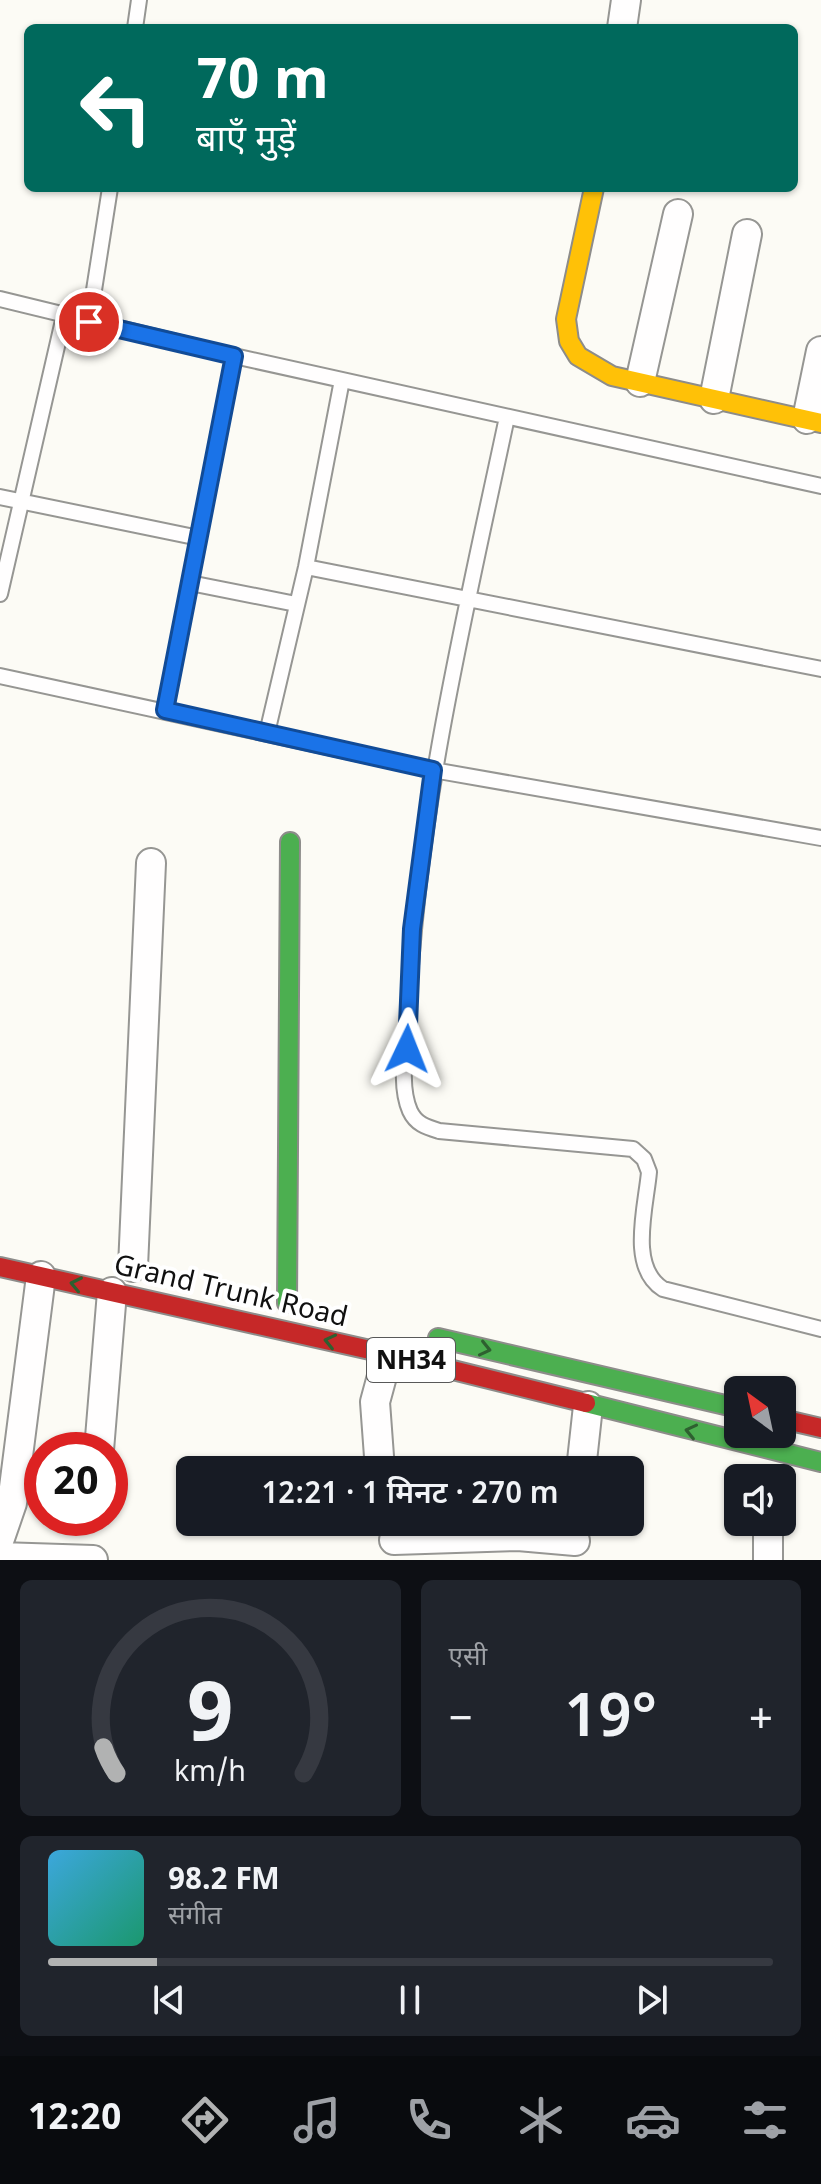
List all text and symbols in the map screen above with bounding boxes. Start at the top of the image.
text: 70 m [196,48,329,121]
icon: left [64,56,168,160]
text: बाएँ मुड़ें [196,119,296,166]
pin [55,288,123,356]
icon: arrive [67,300,111,344]
position arrow [365,1007,449,1091]
street label: Grand Trunk Road [110,1249,351,1337]
one-way arrow [70,1276,83,1293]
one-way arrow [323,1333,337,1350]
road number: NH34 [367,1338,455,1382]
one-way arrow [477,1340,491,1357]
north arrow [724,1376,796,1448]
map controls [724,1376,796,1536]
one-way arrow [684,1423,698,1440]
speed limit sign: 20 [24,1432,128,1536]
button: sound [724,1464,796,1536]
text: 12:21 · 1 मिनट · 270 m [261,1476,559,1515]
text: एसी [449,1642,487,1676]
text: 9 [187,1665,234,1774]
text: 19° [564,1682,657,1760]
text: − [449,1693,473,1750]
text: + [749,1693,773,1750]
text: km/h [174,1755,246,1793]
text: 98.2 FM [168,1862,280,1901]
text: संगीत [168,1901,222,1935]
icon: previous [147,1978,191,2022]
icon: pause [388,1978,432,2022]
icon: next [630,1978,674,2022]
icon: directions [177,2092,233,2148]
icon: music [289,2092,345,2148]
icon: phone [401,2092,457,2148]
icon: climate [513,2092,569,2148]
icon: car [625,2092,681,2148]
icon: filters [737,2092,793,2148]
text: 12:20 [28,2097,121,2144]

